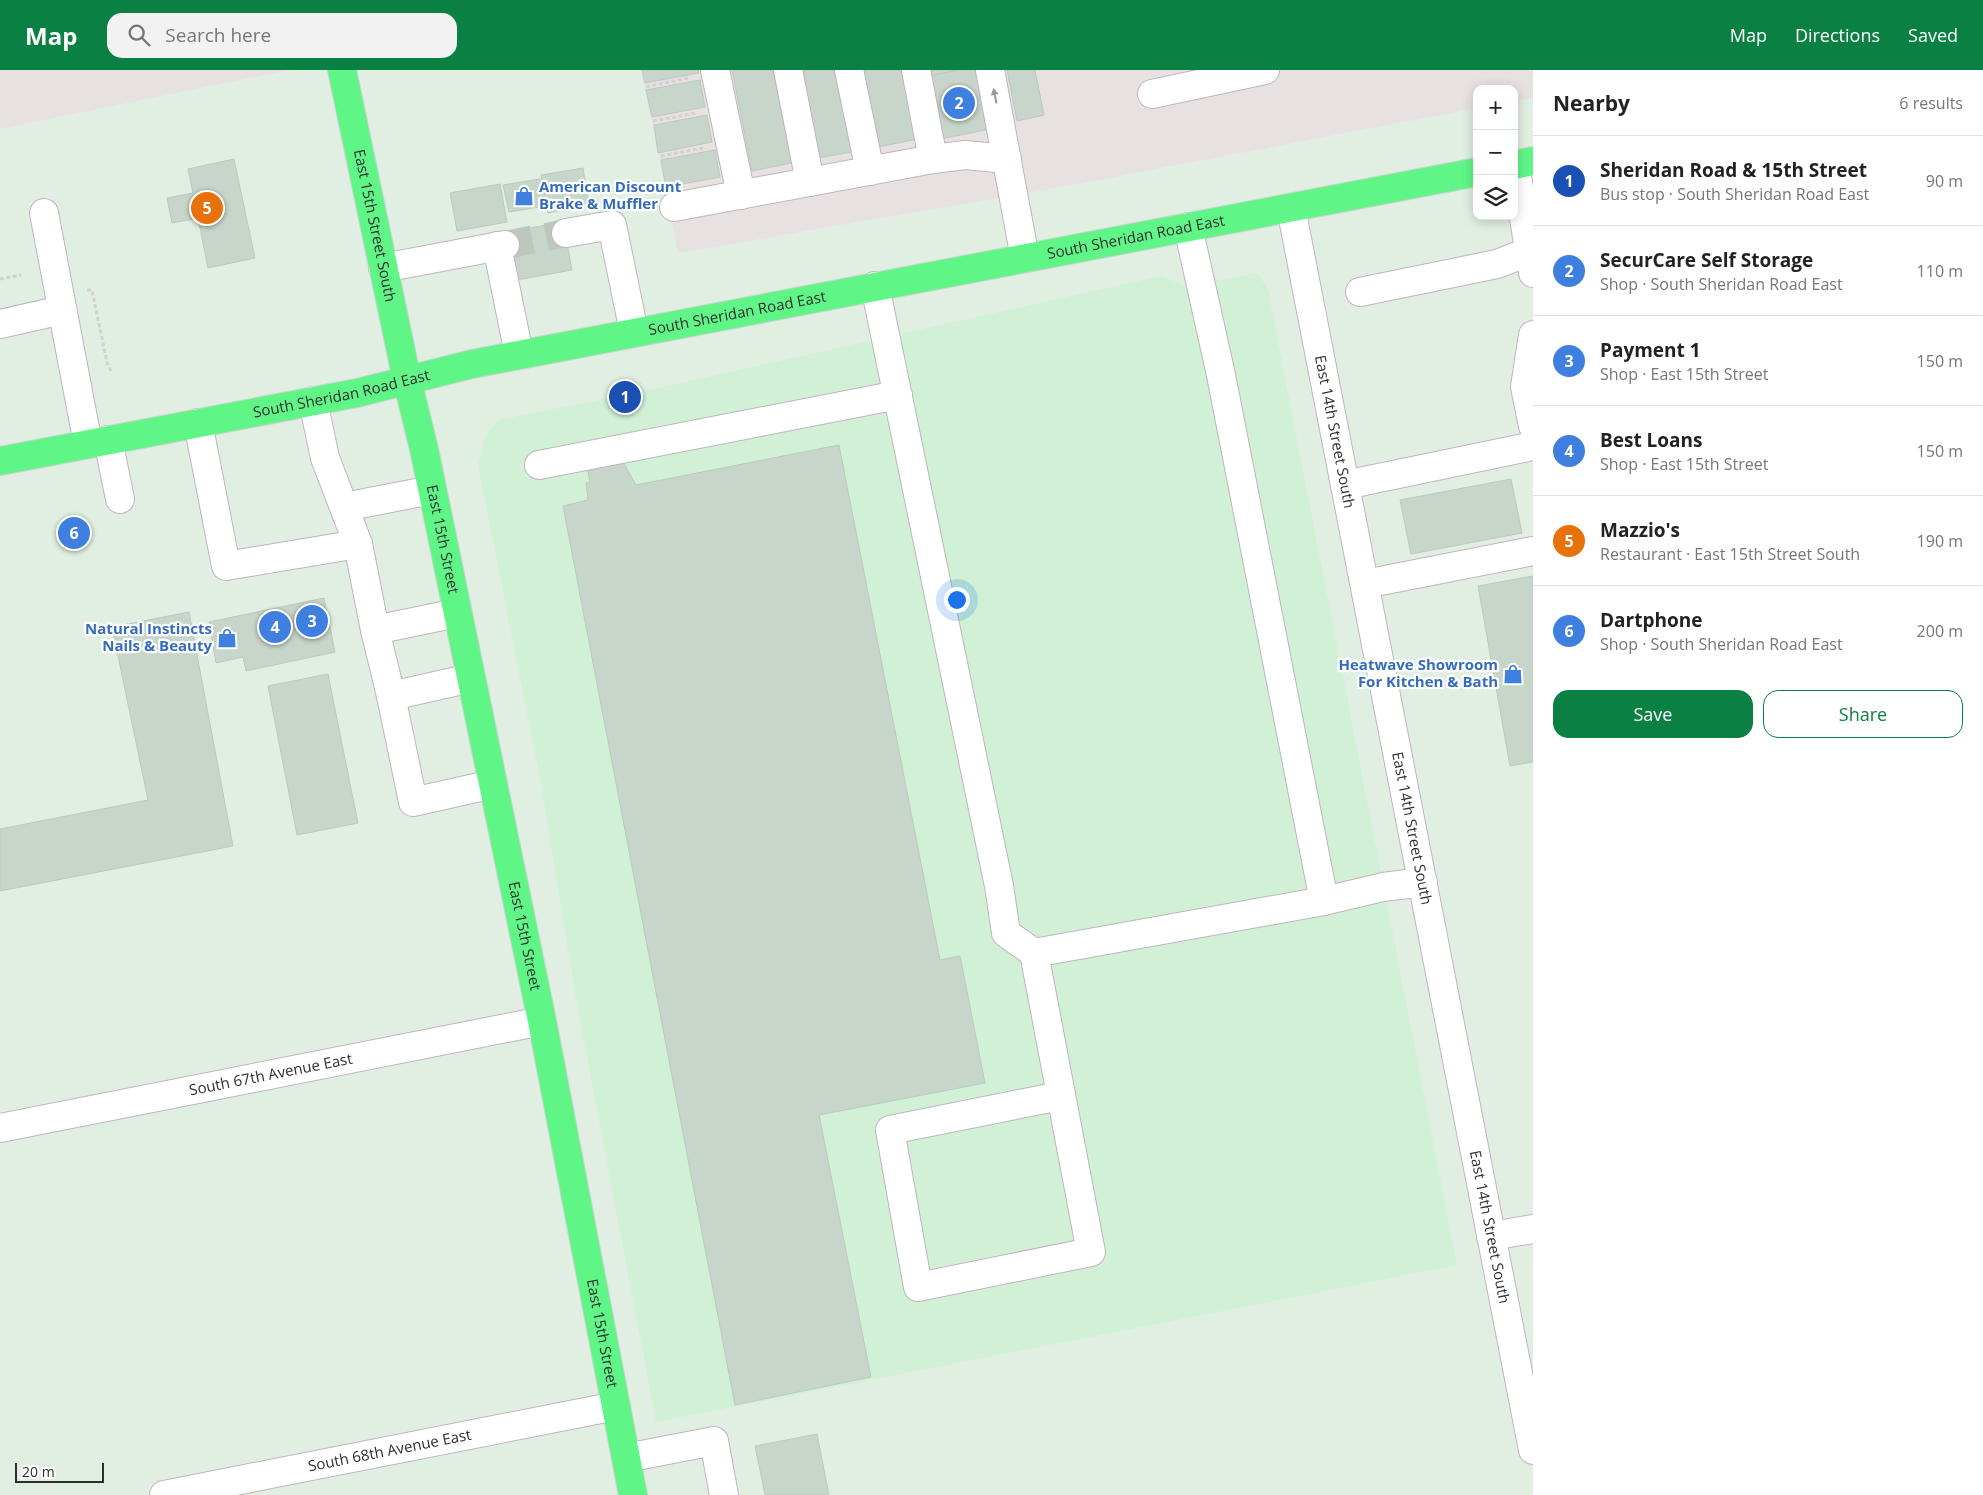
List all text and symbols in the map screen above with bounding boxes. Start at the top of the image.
search box [107,13,457,58]
text: Map [25,19,77,52]
icon: search [125,21,153,49]
text: Search here [165,22,271,48]
text: Map [1730,23,1767,47]
text: Directions [1795,23,1880,47]
text: Saved [1908,23,1958,47]
pin: 2 [943,84,975,122]
map controls [1473,85,1518,220]
button: + [1473,85,1518,130]
one-way arrow [991,88,999,104]
text: Nearby [1553,89,1630,117]
text: 6 results [1899,92,1963,114]
button: − [1473,130,1518,175]
street label: East 15th Street South [350,147,401,304]
text: Sheridan Road & 15th Street [1600,157,1867,183]
text: 1 [1564,170,1574,192]
text: 90 m [1926,170,1963,192]
button: layers [1473,175,1518,220]
place label: American Discount Brake & Muffler [539,176,682,213]
text: Bus stop · South Sheridan Road East [1600,183,1869,205]
shop icon: American Discount Brake & Muffler [513,185,535,207]
pin: 5 [191,189,223,227]
street label: South Sheridan Road East [1045,209,1226,263]
text: SecurCare Self Storage [1600,247,1813,273]
text: 2 [1564,260,1574,282]
text: 110 m [1917,260,1963,282]
text: Shop · South Sheridan Road East [1600,273,1843,295]
street label: South Sheridan Road East [647,286,827,339]
text: Payment 1 [1600,337,1701,363]
text: 3 [1564,350,1574,372]
text: 150 m [1917,350,1963,372]
street label: East 14th Street South [1311,353,1360,510]
text: Shop · East 15th Street [1600,363,1768,385]
street label: South Sheridan Road East [251,364,432,422]
pin: 1 [609,378,641,416]
text: Best Loans [1600,427,1703,453]
text: 4 [1564,440,1574,462]
text: 150 m [1917,440,1963,462]
text: Shop · East 15th Street [1600,453,1768,475]
street label: East 15th Street [423,483,465,595]
pin: 6 [58,514,90,552]
text: Mazzio's [1600,517,1680,543]
text: 5 [1564,530,1574,552]
text: 190 m [1917,530,1963,552]
text: Restaurant · East 15th Street South [1600,543,1860,565]
your location [944,587,970,613]
pin: 3 [296,602,328,640]
text: Dartphone [1600,607,1702,633]
pin: 4 [259,608,291,646]
place label: Natural Instincts Nails & Beauty [85,618,212,655]
text: 6 [1564,620,1574,642]
text: 200 m [1917,620,1963,642]
shop icon: Natural Instincts Nails & Beauty [216,627,238,649]
text: Shop · South Sheridan Road East [1600,633,1843,655]
place label: Heatwave Showroom For Kitchen & Bath [1339,654,1498,691]
shop icon: Heatwave Showroom For Kitchen & Bath [1502,663,1524,685]
button: Save [1553,690,1753,738]
button: Share [1763,690,1963,738]
street label: East 14th Street South [1388,750,1438,906]
street label: East 15th Street [504,880,546,992]
street label: South 67th Avenue East [187,1048,354,1099]
street label: East 14th Street South [1466,1148,1515,1305]
street label: East 15th Street [583,1277,623,1390]
street label: South 68th Avenue East [306,1424,473,1475]
scale bar [15,1460,104,1483]
text: 20 m [22,1462,55,1481]

